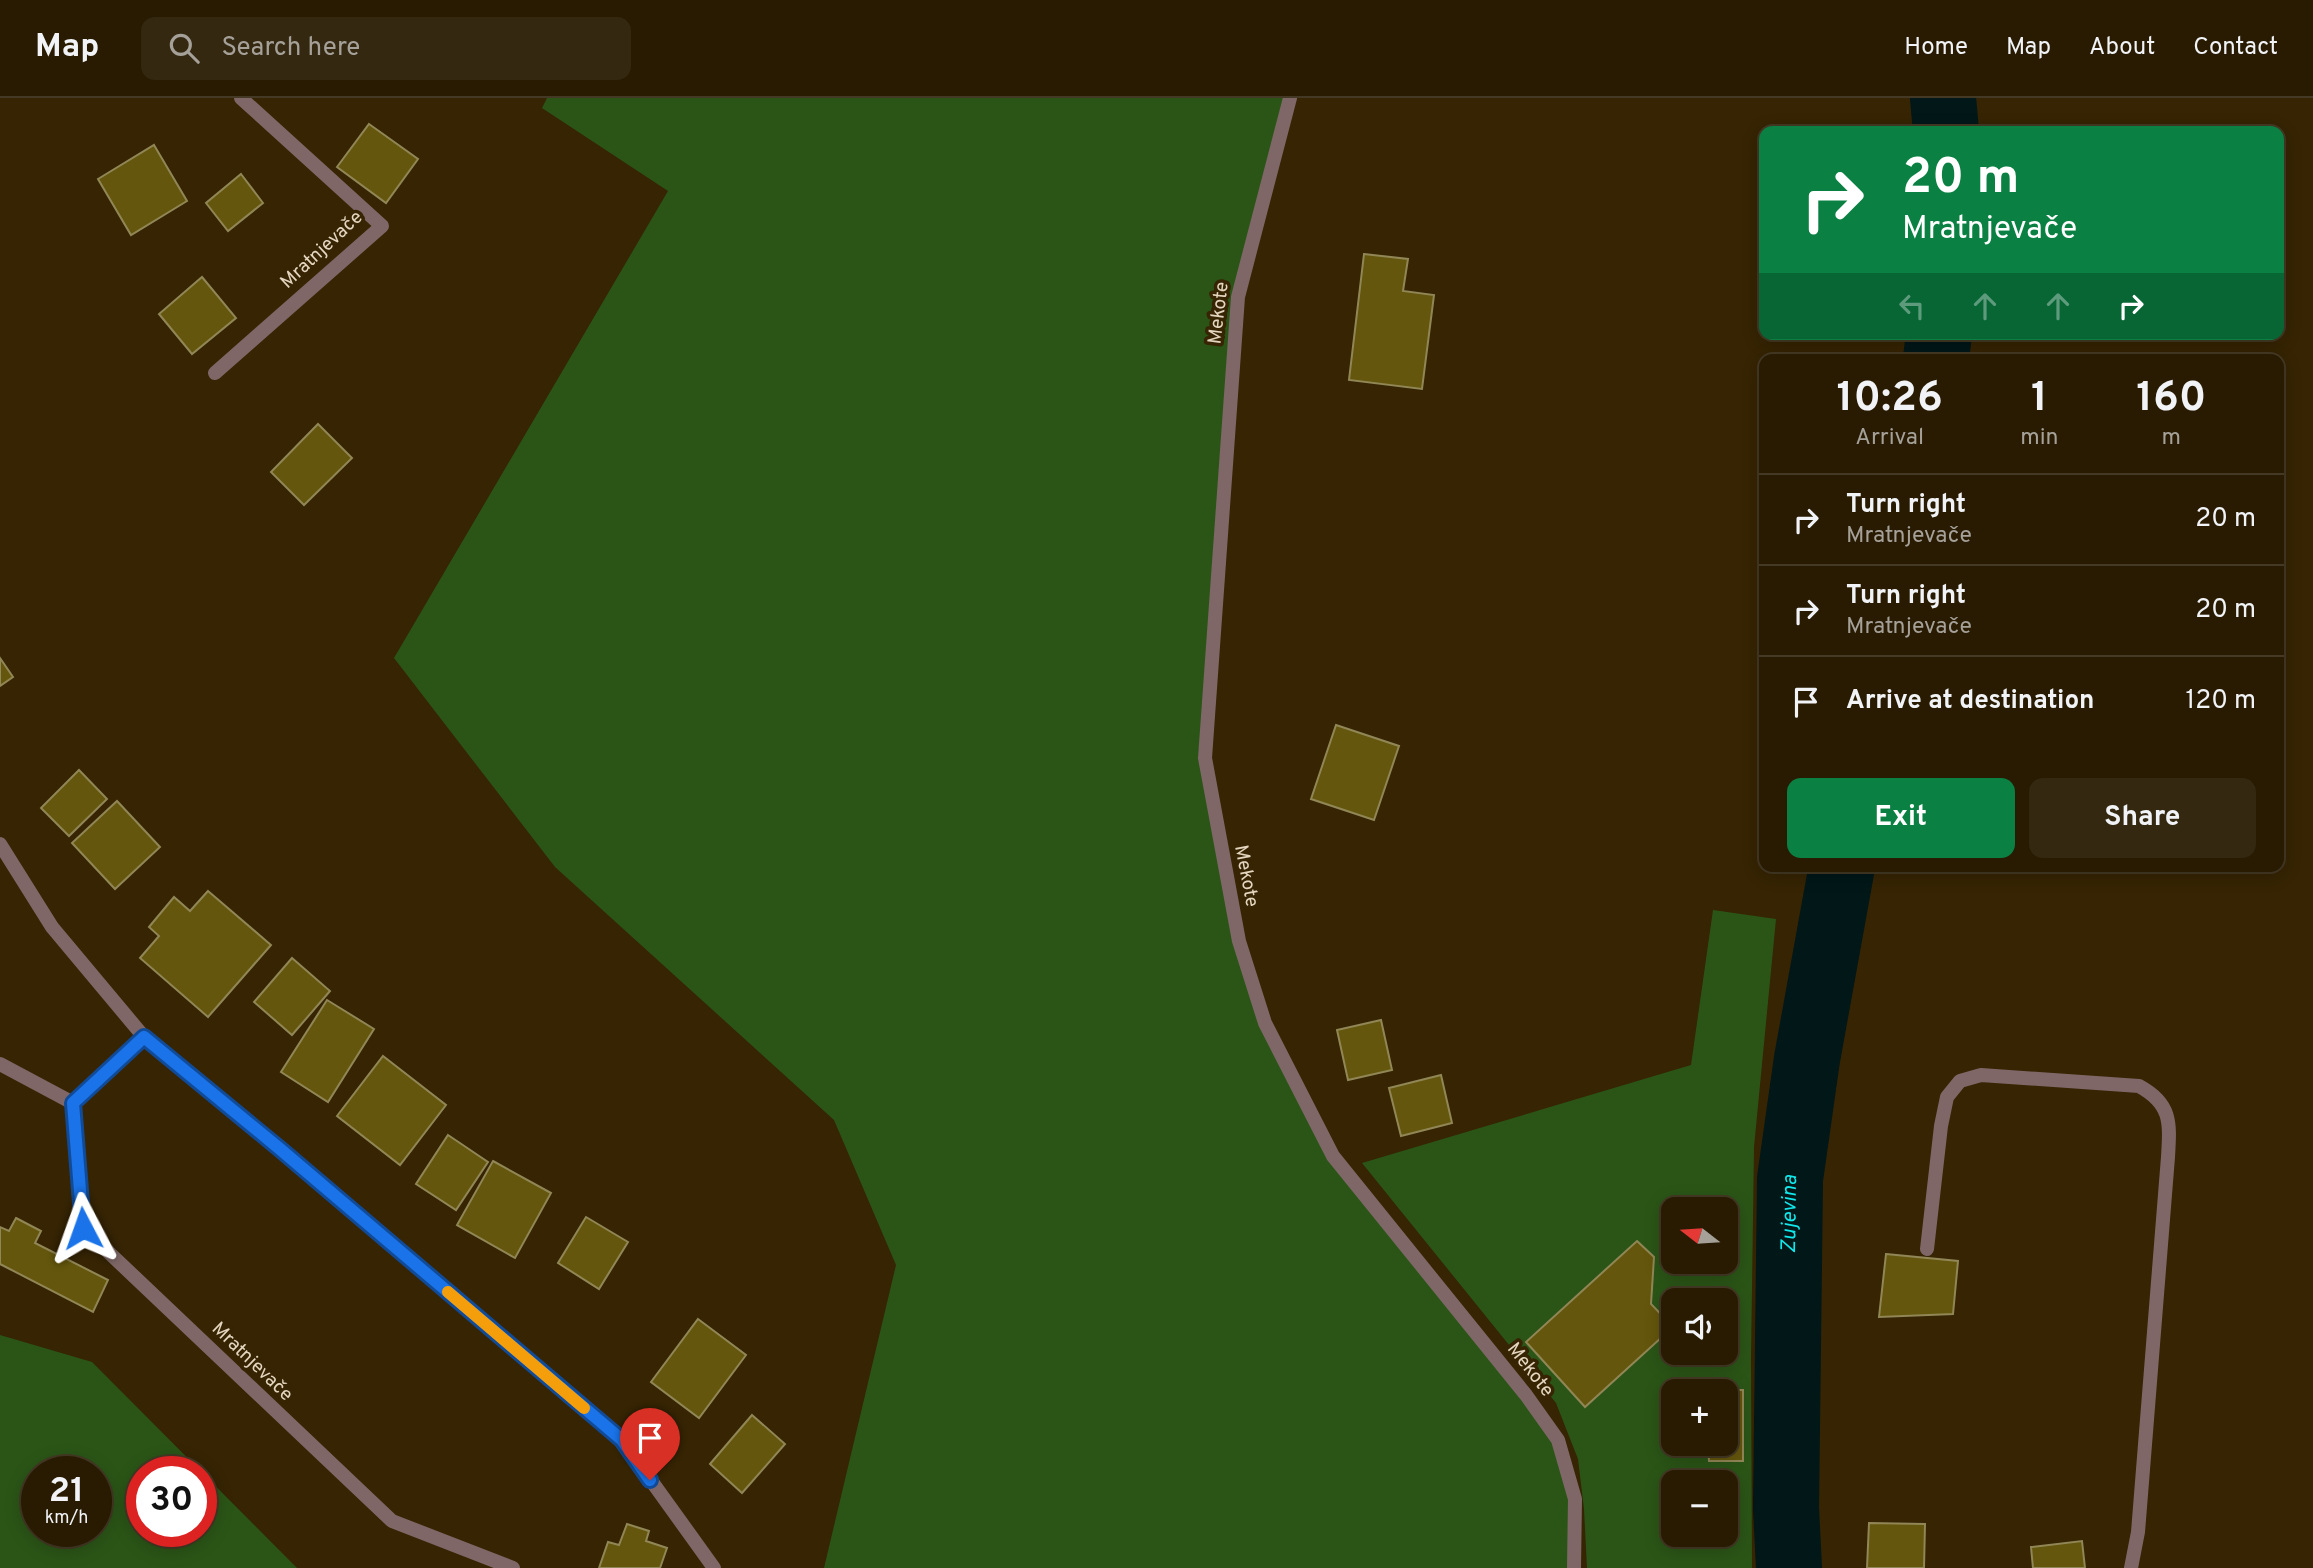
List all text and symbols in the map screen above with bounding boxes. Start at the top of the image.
search box [141,17,631,80]
text: Map [35,27,99,69]
icon: search [165,29,203,67]
text: Search here [221,32,360,65]
text: Home [1904,33,1968,63]
text: Map [2006,33,2051,63]
text: About [2089,33,2155,63]
text: Contact [2193,33,2278,63]
text: 20 m [1902,149,2019,211]
icon: right [1787,154,1878,245]
street label: Mratnjevače [276,206,368,294]
text: Mratnjevače [1902,210,2077,250]
street label: Mekote [1203,280,1235,346]
icon: left [1893,287,1931,325]
icon: ahead [1966,287,2004,325]
icon: ahead [2039,287,2077,325]
icon: right [2112,287,2150,325]
text: 10:26 [1837,373,1943,426]
text: 1 [2031,373,2048,426]
text: 160 [2136,373,2206,426]
text: Arrival [1855,424,1924,453]
text: min [2020,424,2059,453]
text: m [2162,424,2181,453]
text: Turn right [1846,489,1966,522]
icon: right [1787,501,1825,539]
text: 20 m [2195,503,2256,536]
text: Mratnjevače [1846,522,1972,551]
text: Turn right [1846,580,1966,613]
icon: right [1787,592,1825,630]
text: 20 m [2195,594,2256,627]
text: Mratnjevače [1846,613,1972,642]
icon: arrive [1787,683,1825,721]
text: Arrive at destination [1846,685,2094,718]
text: 120 m [2186,685,2256,718]
button: Exit [1787,778,2015,858]
button: Share [2029,778,2256,858]
street label: Mekote [1228,843,1264,909]
water label: Zujevina [1776,1175,1804,1253]
position arrow [46,1191,120,1265]
north arrow [1661,1197,1738,1274]
map controls [1661,1197,1738,1547]
button: sound [1661,1288,1738,1365]
street label: Mratnjevače [206,1317,298,1407]
street label: Mekote [1501,1338,1559,1402]
button: + [1661,1379,1738,1456]
pin [620,1408,680,1480]
icon: arrive [631,1419,669,1457]
speed limit sign: 30 [126,1456,217,1547]
text: 21 [49,1470,84,1514]
button: − [1661,1470,1738,1547]
text: km/h [45,1507,88,1530]

